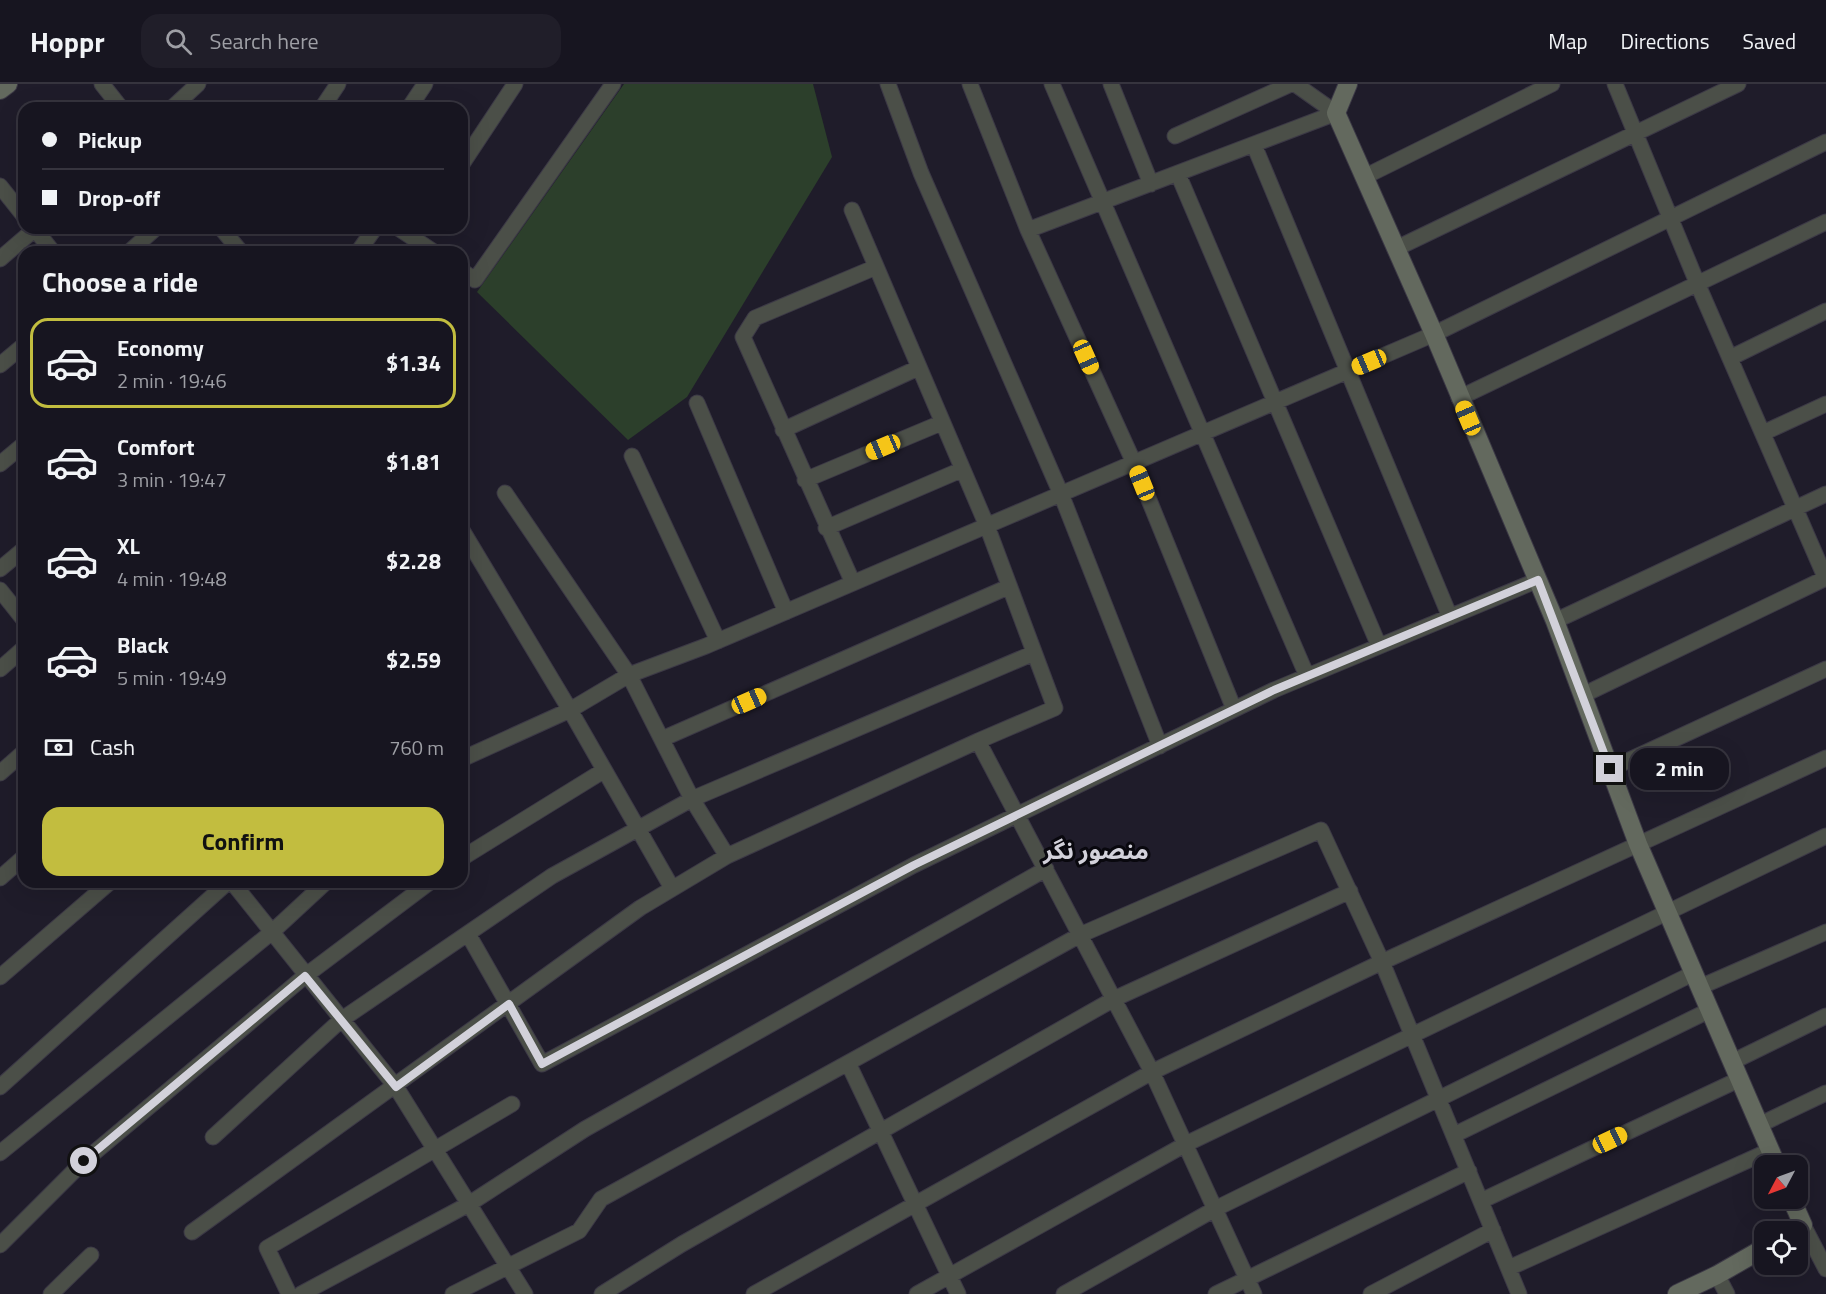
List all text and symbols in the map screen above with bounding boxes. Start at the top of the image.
search box [141,14,561,68]
text: Hoppr [30,20,105,63]
text: Search here [210,24,319,58]
icon: search [162,25,195,58]
text: Map [1548,25,1588,57]
text: Directions [1621,25,1710,57]
text: Saved [1743,25,1796,57]
text: Pickup [78,123,142,157]
text: Drop-off [78,181,160,215]
text: Choose a ride [42,261,198,302]
text: Economy [117,331,204,365]
icon: car [45,336,99,390]
car [1070,337,1102,377]
text: $1.34 [386,346,441,380]
car [1349,347,1389,377]
text: 2 min · 19:46 [117,365,227,396]
car [1453,398,1483,438]
text: Comfort [117,430,195,464]
car [863,432,903,462]
icon: car [45,435,99,489]
text: $1.81 [386,445,441,479]
car [1127,463,1157,503]
text: 3 min · 19:47 [117,464,227,495]
text: XL [117,529,140,563]
icon: car [45,534,99,588]
text: $2.28 [386,544,441,578]
text: 4 min · 19:48 [117,563,227,594]
text: Black [117,628,169,662]
icon: car [45,633,99,687]
text: $2.59 [386,643,441,677]
text: 5 min · 19:49 [117,662,227,693]
car [729,685,769,717]
text: Cash [90,730,135,764]
icon: cash [42,731,75,764]
text: 760 m [389,732,444,763]
callout: 2 min [1631,748,1730,790]
text: 2 min [1655,753,1704,784]
route end [1596,755,1623,782]
button: Confirm [42,807,444,876]
district label: منصور نگر [1042,832,1149,868]
car [1590,1124,1630,1156]
route start [70,1147,97,1174]
north arrow [1754,1155,1808,1209]
map controls [1754,1155,1808,1275]
button: locate [1754,1221,1808,1275]

